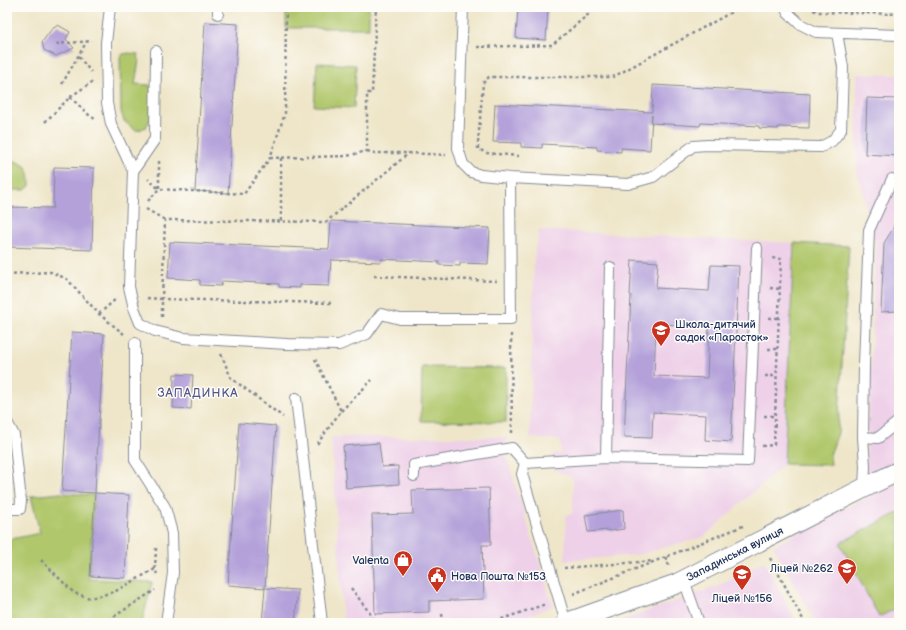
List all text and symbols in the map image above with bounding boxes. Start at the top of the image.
place label: Школа-дитячий садок «Паросток» [675,318,769,344]
school or university icon: Школа-дитячий садок «Паросток» [650,319,672,347]
district label: ЗАПАДИНКА [158,386,238,401]
street label: Западинська вулиця [685,524,785,584]
shop icon: Valenta [392,549,414,577]
place label: Valenta [352,554,389,567]
school or university icon: Ліцей №262 [836,557,858,585]
place label: Ліцей №262 [769,562,834,575]
school or university icon: Ліцей №156 [731,563,753,591]
public building icon: Нова Пошта №153 [426,565,448,593]
place label: Нова Пошта №153 [451,570,546,583]
place label: Ліцей №156 [711,592,773,605]

